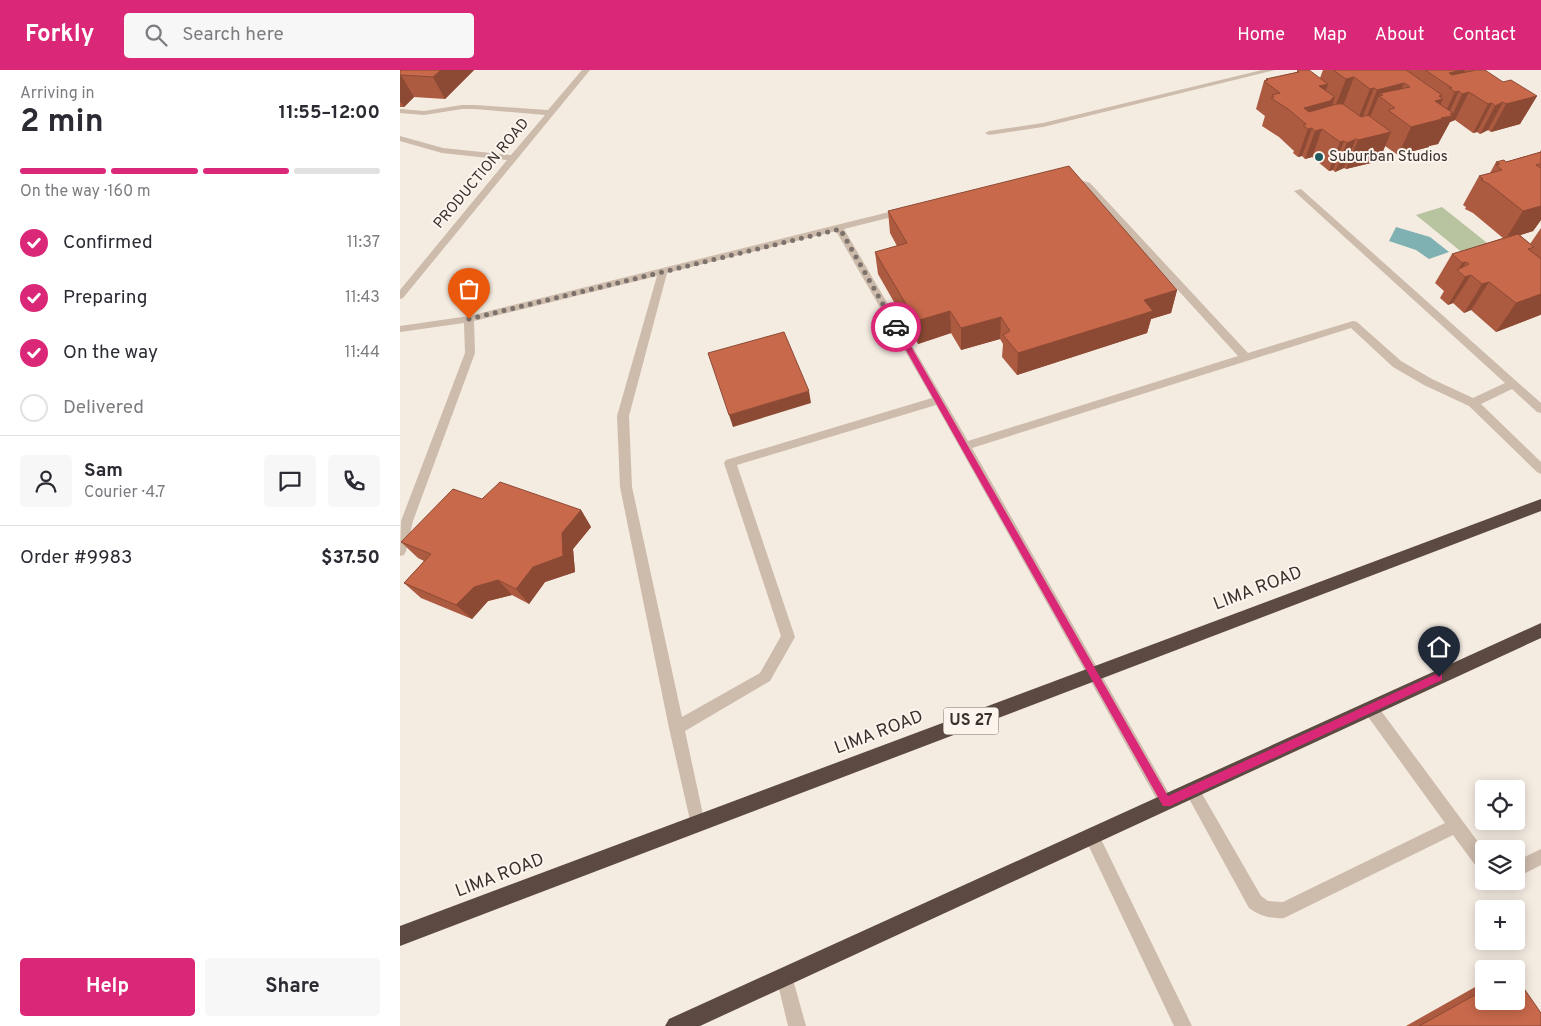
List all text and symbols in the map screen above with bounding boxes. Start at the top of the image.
search box [124,13,474,58]
text: Forkly [25,20,94,50]
icon: search [142,21,170,49]
text: Search here [182,23,284,47]
text: Home [1237,24,1285,47]
text: Map [1313,24,1347,47]
text: About [1375,24,1424,47]
text: Contact [1452,24,1516,47]
text: Arriving in [20,84,95,104]
text: 11:55–12:00 [279,101,380,125]
text: 2 min [20,103,104,143]
street label: PRODUCTION ROAD [430,115,534,233]
place label: Suburban Studios [1329,148,1448,167]
marker: Suburban Studios [1313,151,1325,163]
text: On the way · 160 m [20,182,151,202]
icon: check [20,229,48,257]
text: Confirmed [63,231,153,255]
text: 11:37 [347,233,380,253]
pin [448,268,490,319]
icon: bag [455,275,483,303]
icon: check [20,284,48,312]
text: Preparing [63,286,147,310]
text: 11:43 [345,288,380,308]
courier [871,302,921,352]
icon: car [882,313,910,341]
icon: check [20,339,48,367]
text: On the way [63,341,158,365]
text: 11:44 [345,343,380,363]
text: Delivered [63,396,144,420]
button: person [20,455,72,507]
button: chat [264,455,316,507]
button: phone [328,455,380,507]
text: Sam [84,459,123,483]
text: Courier · 4.7 [84,483,165,503]
text: Order #9983 [20,546,133,570]
text: $37.50 [321,546,380,570]
street label: LIMA ROAD [1210,562,1306,616]
pin [1418,626,1460,677]
icon: home [1425,633,1453,661]
street label: LIMA ROAD [831,706,927,760]
road number: US 27 [944,707,998,734]
map controls [1475,780,1525,1010]
button: locate [1475,780,1525,830]
button: layers [1475,840,1525,890]
street label: LIMA ROAD [452,849,548,903]
button: + [1475,900,1525,950]
button: Help [20,958,195,1016]
button: Share [205,958,380,1016]
button: − [1475,960,1525,1010]

